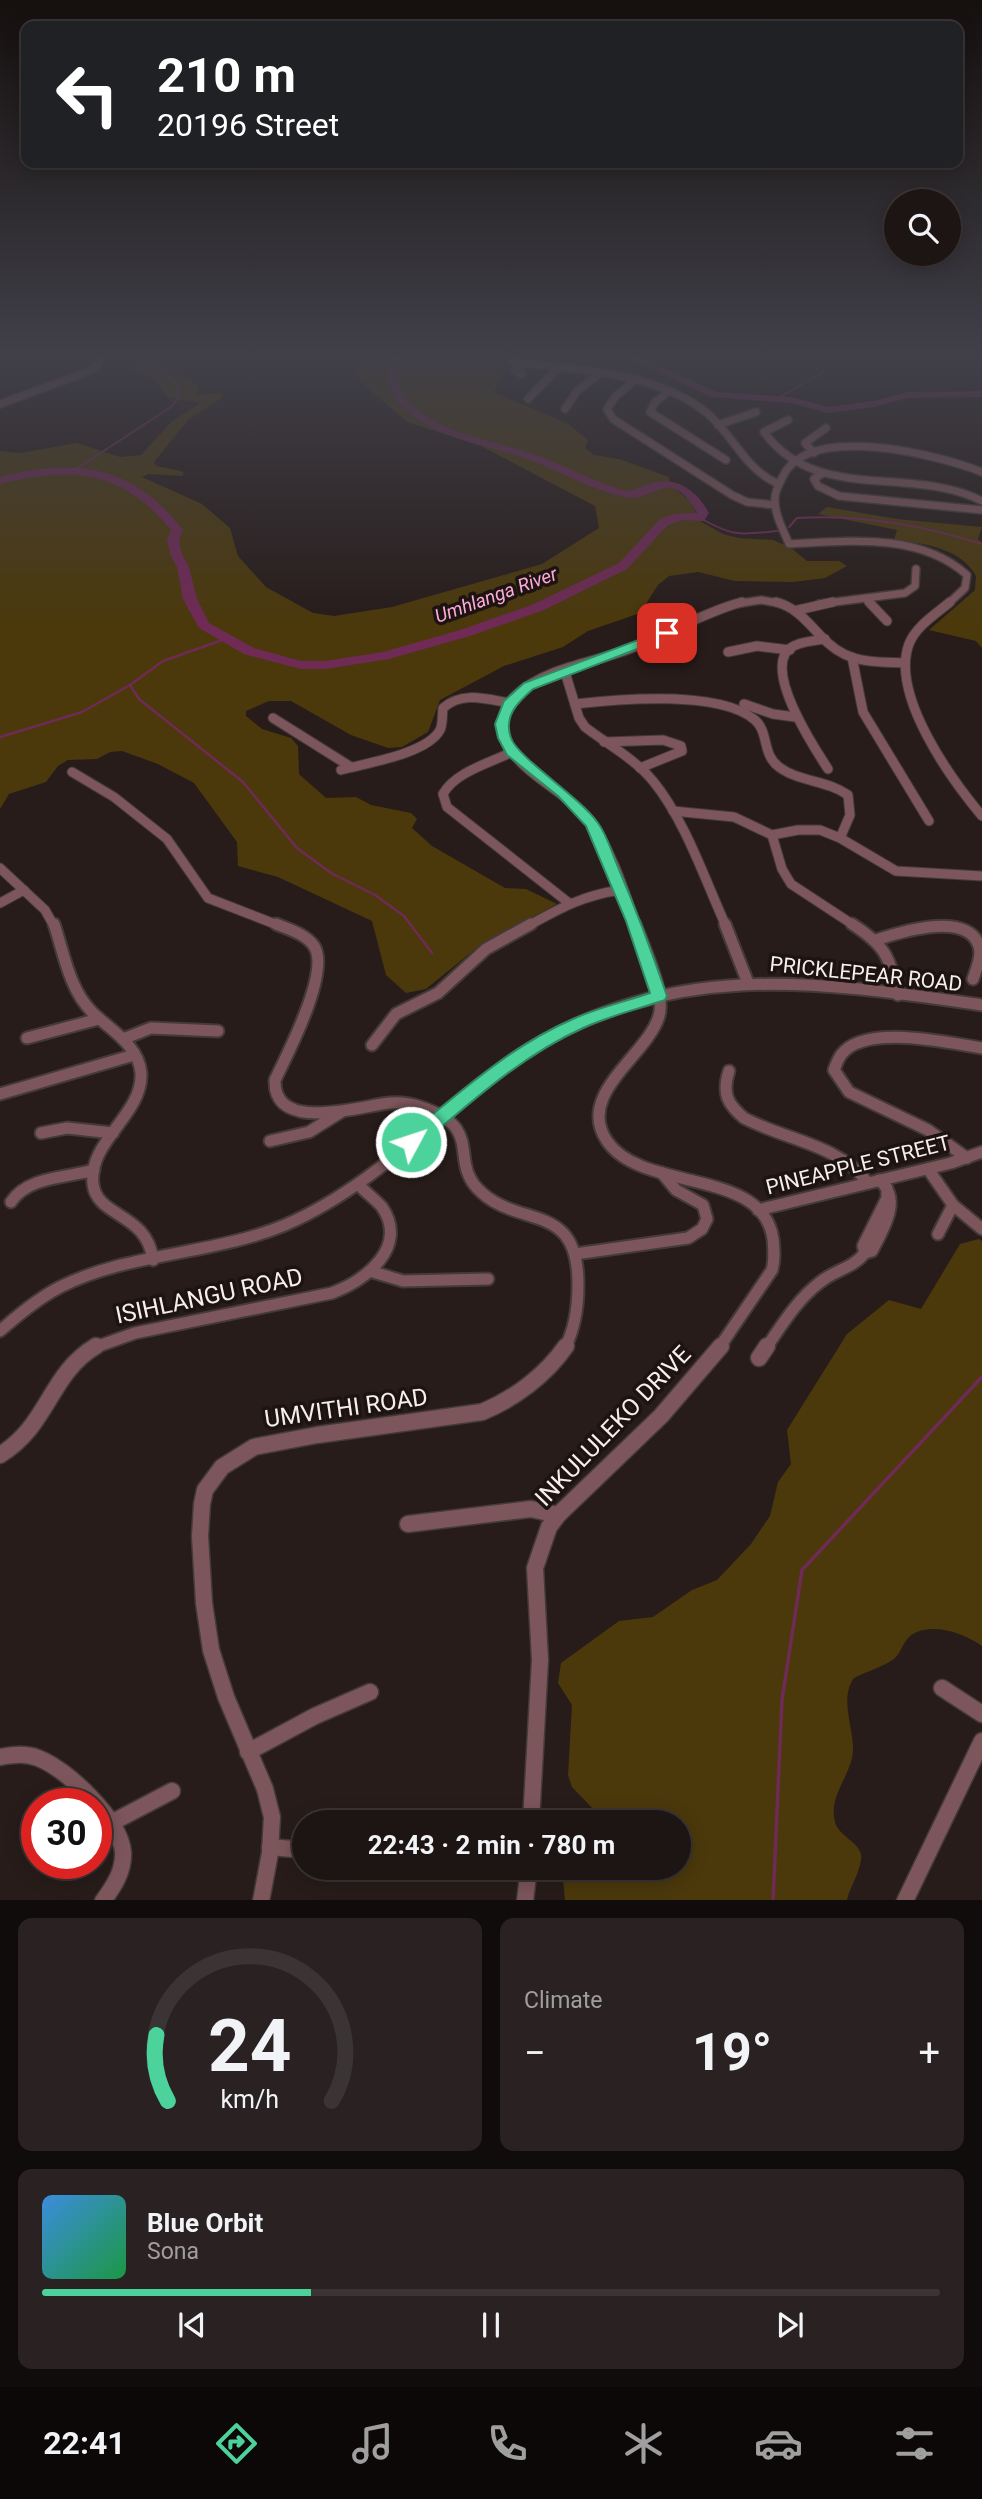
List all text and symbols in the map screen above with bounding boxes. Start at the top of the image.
text: 210 m [157,47,296,104]
icon: left [42,49,133,140]
text: 20196 Street [157,106,339,144]
map controls [884,189,961,266]
button: search [884,189,961,266]
water label: Umhlanga River [432,562,561,628]
pin [637,603,697,663]
icon: arrive [648,614,686,652]
street label: PRICKLEPEAR ROAD [768,952,964,996]
position arrow [374,1105,448,1179]
street label: PINEAPPLE STREET [763,1130,953,1200]
street label: ISIHLANGU ROAD [113,1262,305,1330]
street label: INKULULEKO DRIVE [529,1340,697,1512]
street label: UMVITHI ROAD [263,1383,429,1433]
speed limit sign: 30 [21,1788,112,1879]
text: 22:43 · 2 min · 780 m [368,1830,615,1860]
text: Climate [524,1987,603,2014]
text: 24 [208,2003,292,2089]
text: 19° [692,2022,772,2083]
text: − [524,2031,546,2075]
text: + [918,2031,940,2075]
text: km/h [221,2084,279,2113]
text: Blue Orbit [147,2208,263,2238]
text: Sona [147,2238,199,2265]
icon: previous [173,2306,211,2344]
icon: pause [472,2306,510,2344]
icon: next [771,2306,809,2344]
icon: directions [212,2419,261,2468]
icon: music [348,2419,397,2468]
icon: phone [483,2419,532,2468]
icon: climate [619,2419,668,2468]
icon: car [754,2419,803,2468]
icon: filters [890,2419,939,2468]
text: 22:41 [43,2424,126,2462]

